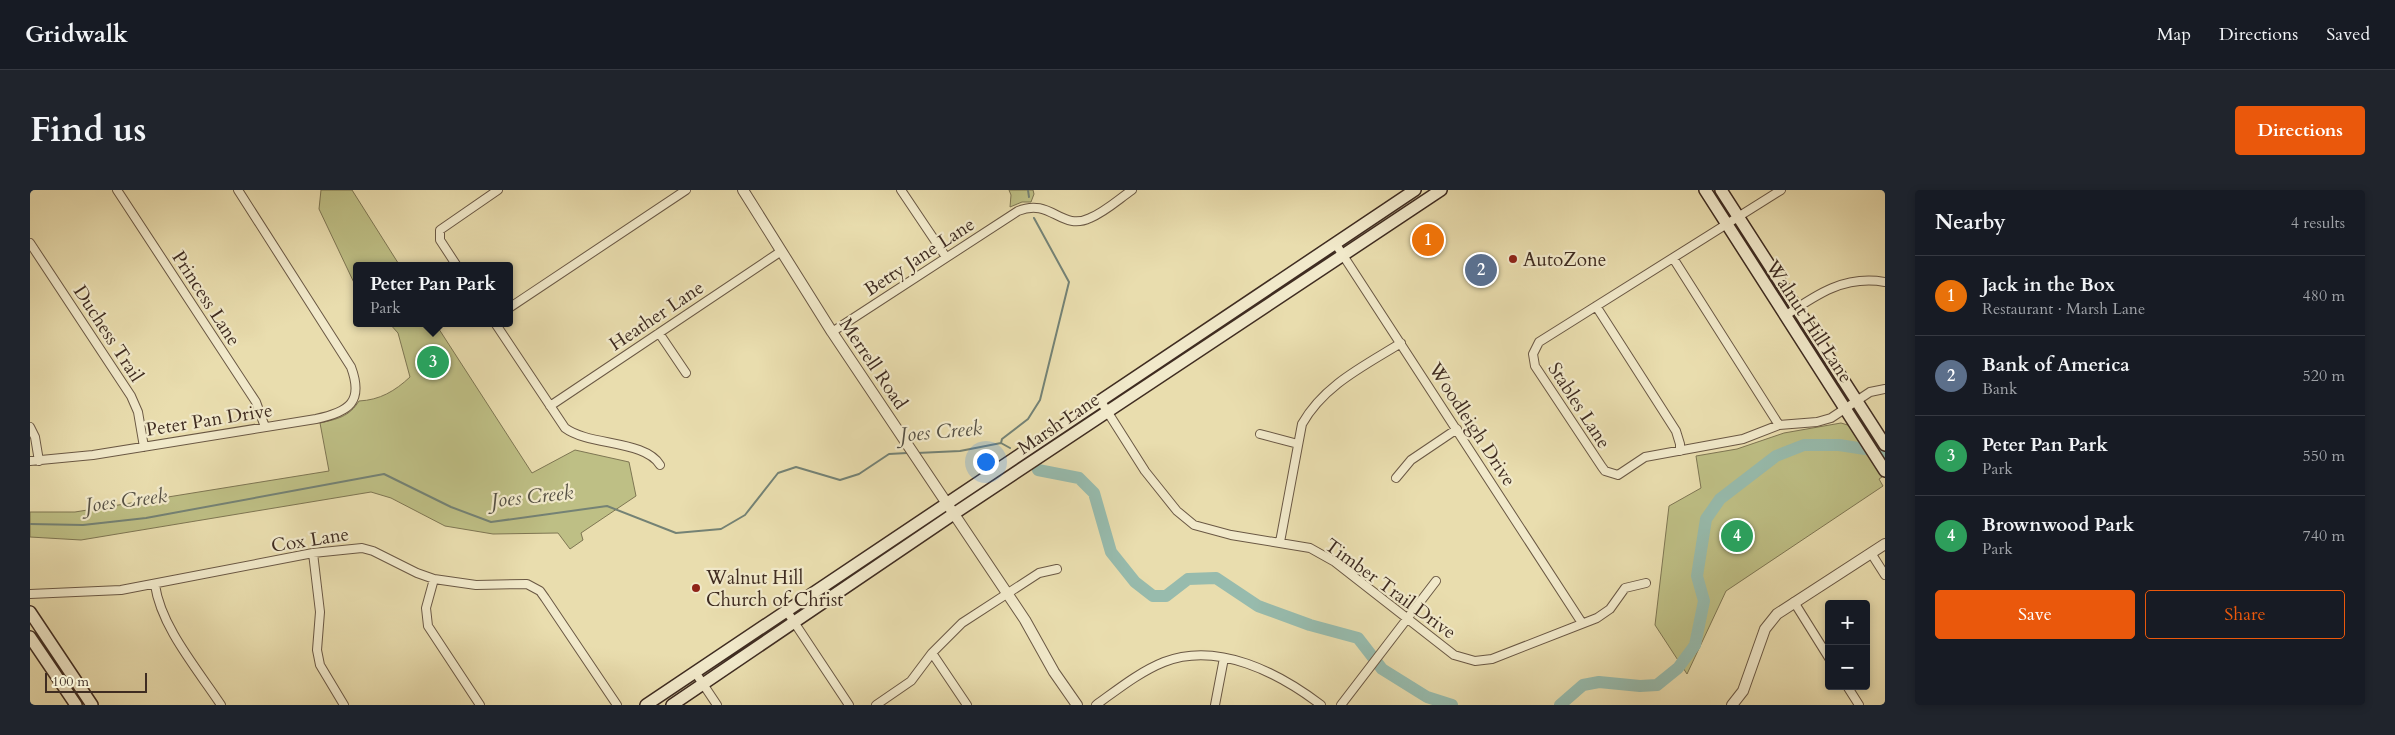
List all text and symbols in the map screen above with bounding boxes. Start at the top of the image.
text: Gridwalk [25,18,128,51]
text: Map [2157,22,2191,47]
text: Directions [2219,22,2298,47]
text: Saved [2326,22,2370,47]
text: Find us [30,106,146,154]
button: Directions [2235,106,2365,155]
text: Nearby [1935,208,2006,237]
street label: Betty Jane Lane [859,211,980,302]
text: 4 results [2291,212,2345,234]
pin: 1 [1412,221,1444,259]
street label: Princess Lane [166,246,247,351]
place label: AutoZone [1523,247,1606,273]
pin: 2 [1465,251,1497,289]
marker: AutoZone [1507,253,1519,265]
street label: Walnut Hill Lane [1759,254,1859,388]
popup [353,262,513,327]
text: Peter Pan Park [370,271,496,297]
text: Jack in the Box [1982,272,2115,298]
street label: Heather Lane [604,275,709,357]
street label: Duchess Trail [67,280,149,387]
text: 1 [1947,285,1955,307]
text: 480 m [2303,285,2345,307]
text: Park [370,297,401,319]
text: Restaurant · Marsh Lane [1982,298,2145,320]
street label: Merrell Road [833,313,913,415]
pin: 3 [417,343,449,381]
text: Bank of America [1982,352,2130,378]
street label: Woodleigh Drive [1422,357,1522,491]
street label: Stables Lane [1542,357,1617,454]
text: 2 [1947,365,1955,387]
text: 520 m [2303,365,2345,387]
text: Bank [1982,378,2017,400]
street label: Marsh Lane [1012,387,1105,461]
street label: Peter Pan Drive [144,397,274,443]
water label: Joes Creek [894,414,983,449]
text: Peter Pan Park [1982,432,2108,458]
text: 3 [1947,445,1955,467]
text: 550 m [2303,445,2345,467]
your location [973,449,999,475]
text: Park [1982,458,2013,480]
water label: Joes Creek [485,479,575,515]
water label: Joes Creek [79,482,169,520]
text: Brownwood Park [1982,512,2134,538]
pin: 4 [1721,517,1753,555]
street label: Cox Lane [269,521,351,559]
text: 4 [1947,525,1955,547]
text: 740 m [2303,525,2345,547]
street label: Timber Trail Drive [1319,532,1461,645]
text: Park [1982,538,2013,560]
place label: Walnut Hill Church of Christ [705,565,843,613]
marker: Walnut Hill Church of Christ [690,582,702,594]
button: Save [1935,590,2135,639]
button: Share [2145,590,2345,639]
map controls [1825,600,1870,690]
button: + [1825,600,1870,645]
button: − [1825,645,1870,690]
scale bar [45,670,148,693]
text: 100 m [52,672,89,691]

